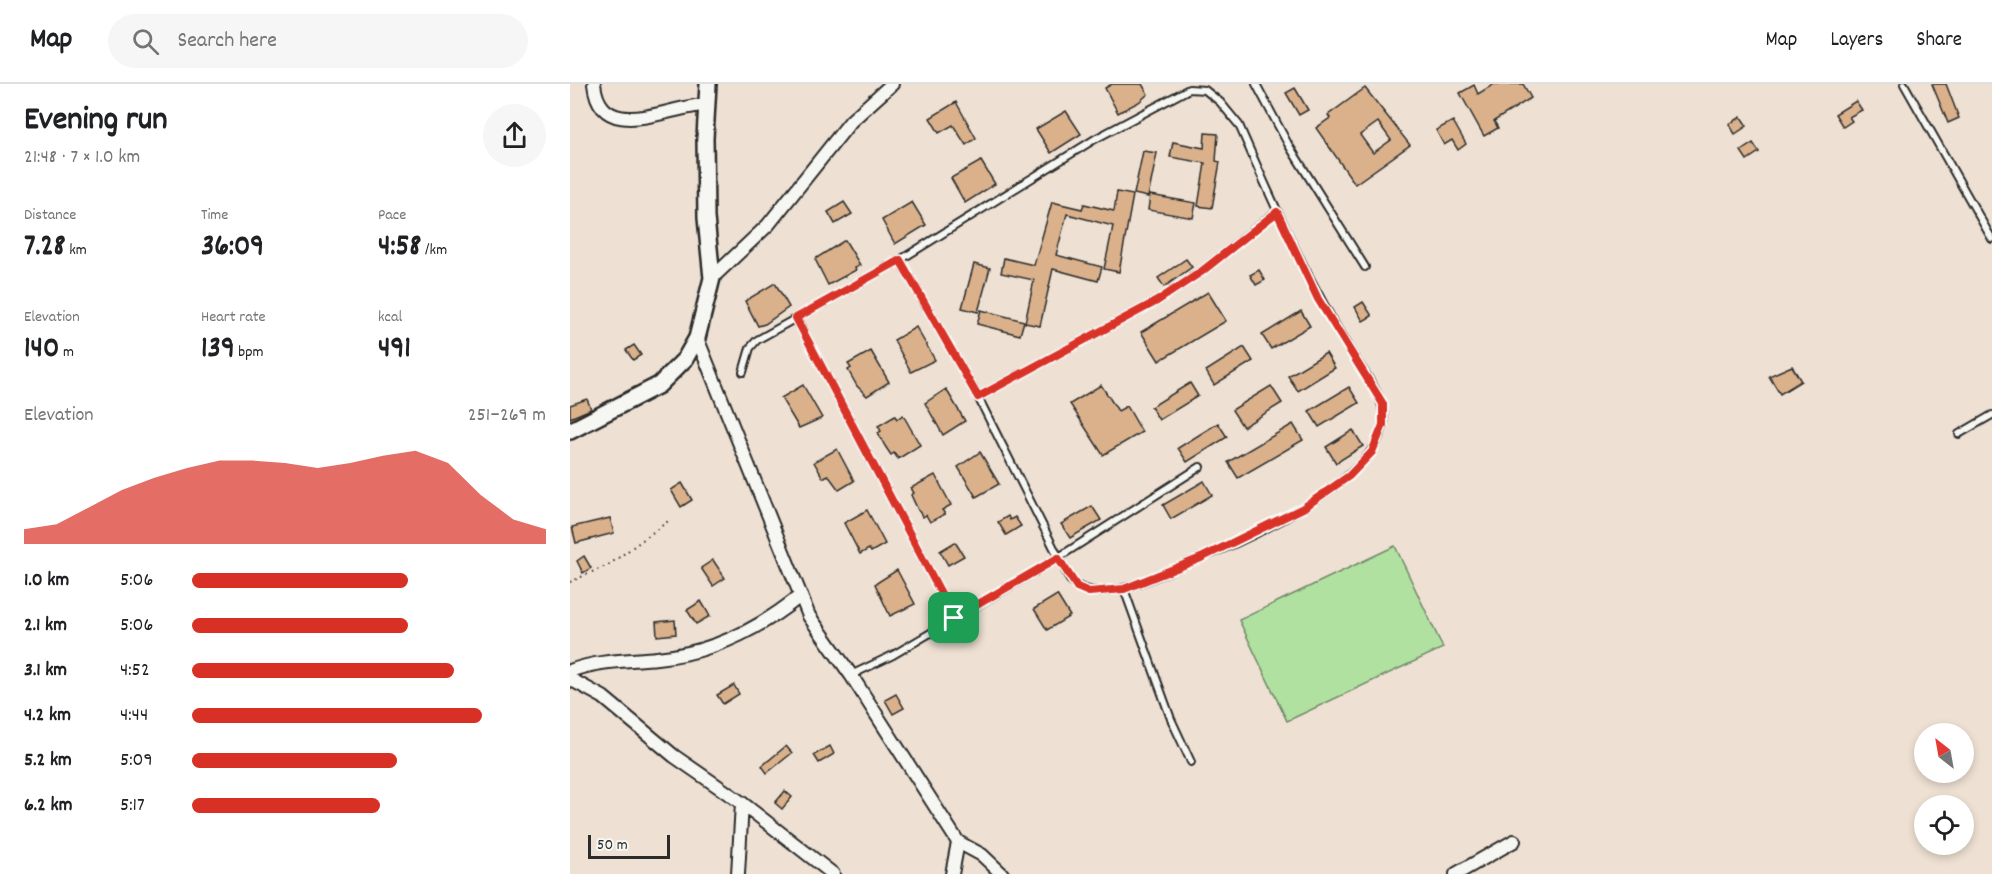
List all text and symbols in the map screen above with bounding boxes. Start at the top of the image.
search box [108,14,528,68]
text: Map [30,21,72,61]
icon: search [129,25,162,58]
text: Search here [177,26,277,57]
text: Map [1766,26,1797,56]
text: Layers [1830,26,1883,56]
text: Share [1916,26,1962,56]
text: Evening run [24,98,168,145]
button: share [483,104,546,167]
text: 21:48 · 7 × 1.0 km [24,144,140,172]
text: Distance [24,204,76,227]
text: Time [201,204,228,227]
text: Pace [378,204,406,227]
text: 7.28 [24,227,66,270]
text: 36:09 [201,227,264,270]
text: 4:58 [378,227,421,270]
text: km [66,239,87,262]
text: /km [421,239,447,262]
text: Elevation [24,306,80,329]
text: Heart rate [201,306,266,329]
text: kcal [378,306,402,329]
text: 140 [24,329,59,372]
text: 139 [201,329,235,372]
text: 491 [378,329,411,372]
text: m [59,341,74,364]
text: bpm [235,341,264,364]
text: Elevation [24,402,94,430]
text: 251–269 m [468,402,546,430]
text: 1.0 km [24,567,69,595]
text: 5:06 [120,567,153,595]
pin [928,592,979,643]
icon: arrive [937,601,970,634]
text: 2.1 km [24,612,67,640]
text: 5:06 [120,612,153,640]
text: 3.1 km [24,657,67,685]
text: 4:52 [120,657,150,685]
text: 4.2 km [24,702,71,730]
text: 4:44 [120,702,148,730]
north arrow [1914,723,1974,783]
map controls [1914,723,1974,855]
text: 5.2 km [24,747,72,775]
text: 5:09 [120,747,153,775]
text: 6.2 km [24,792,72,820]
text: 5:17 [120,792,145,820]
button: locate [1914,795,1974,855]
scale bar [588,832,670,860]
text: 50 m [597,834,628,857]

